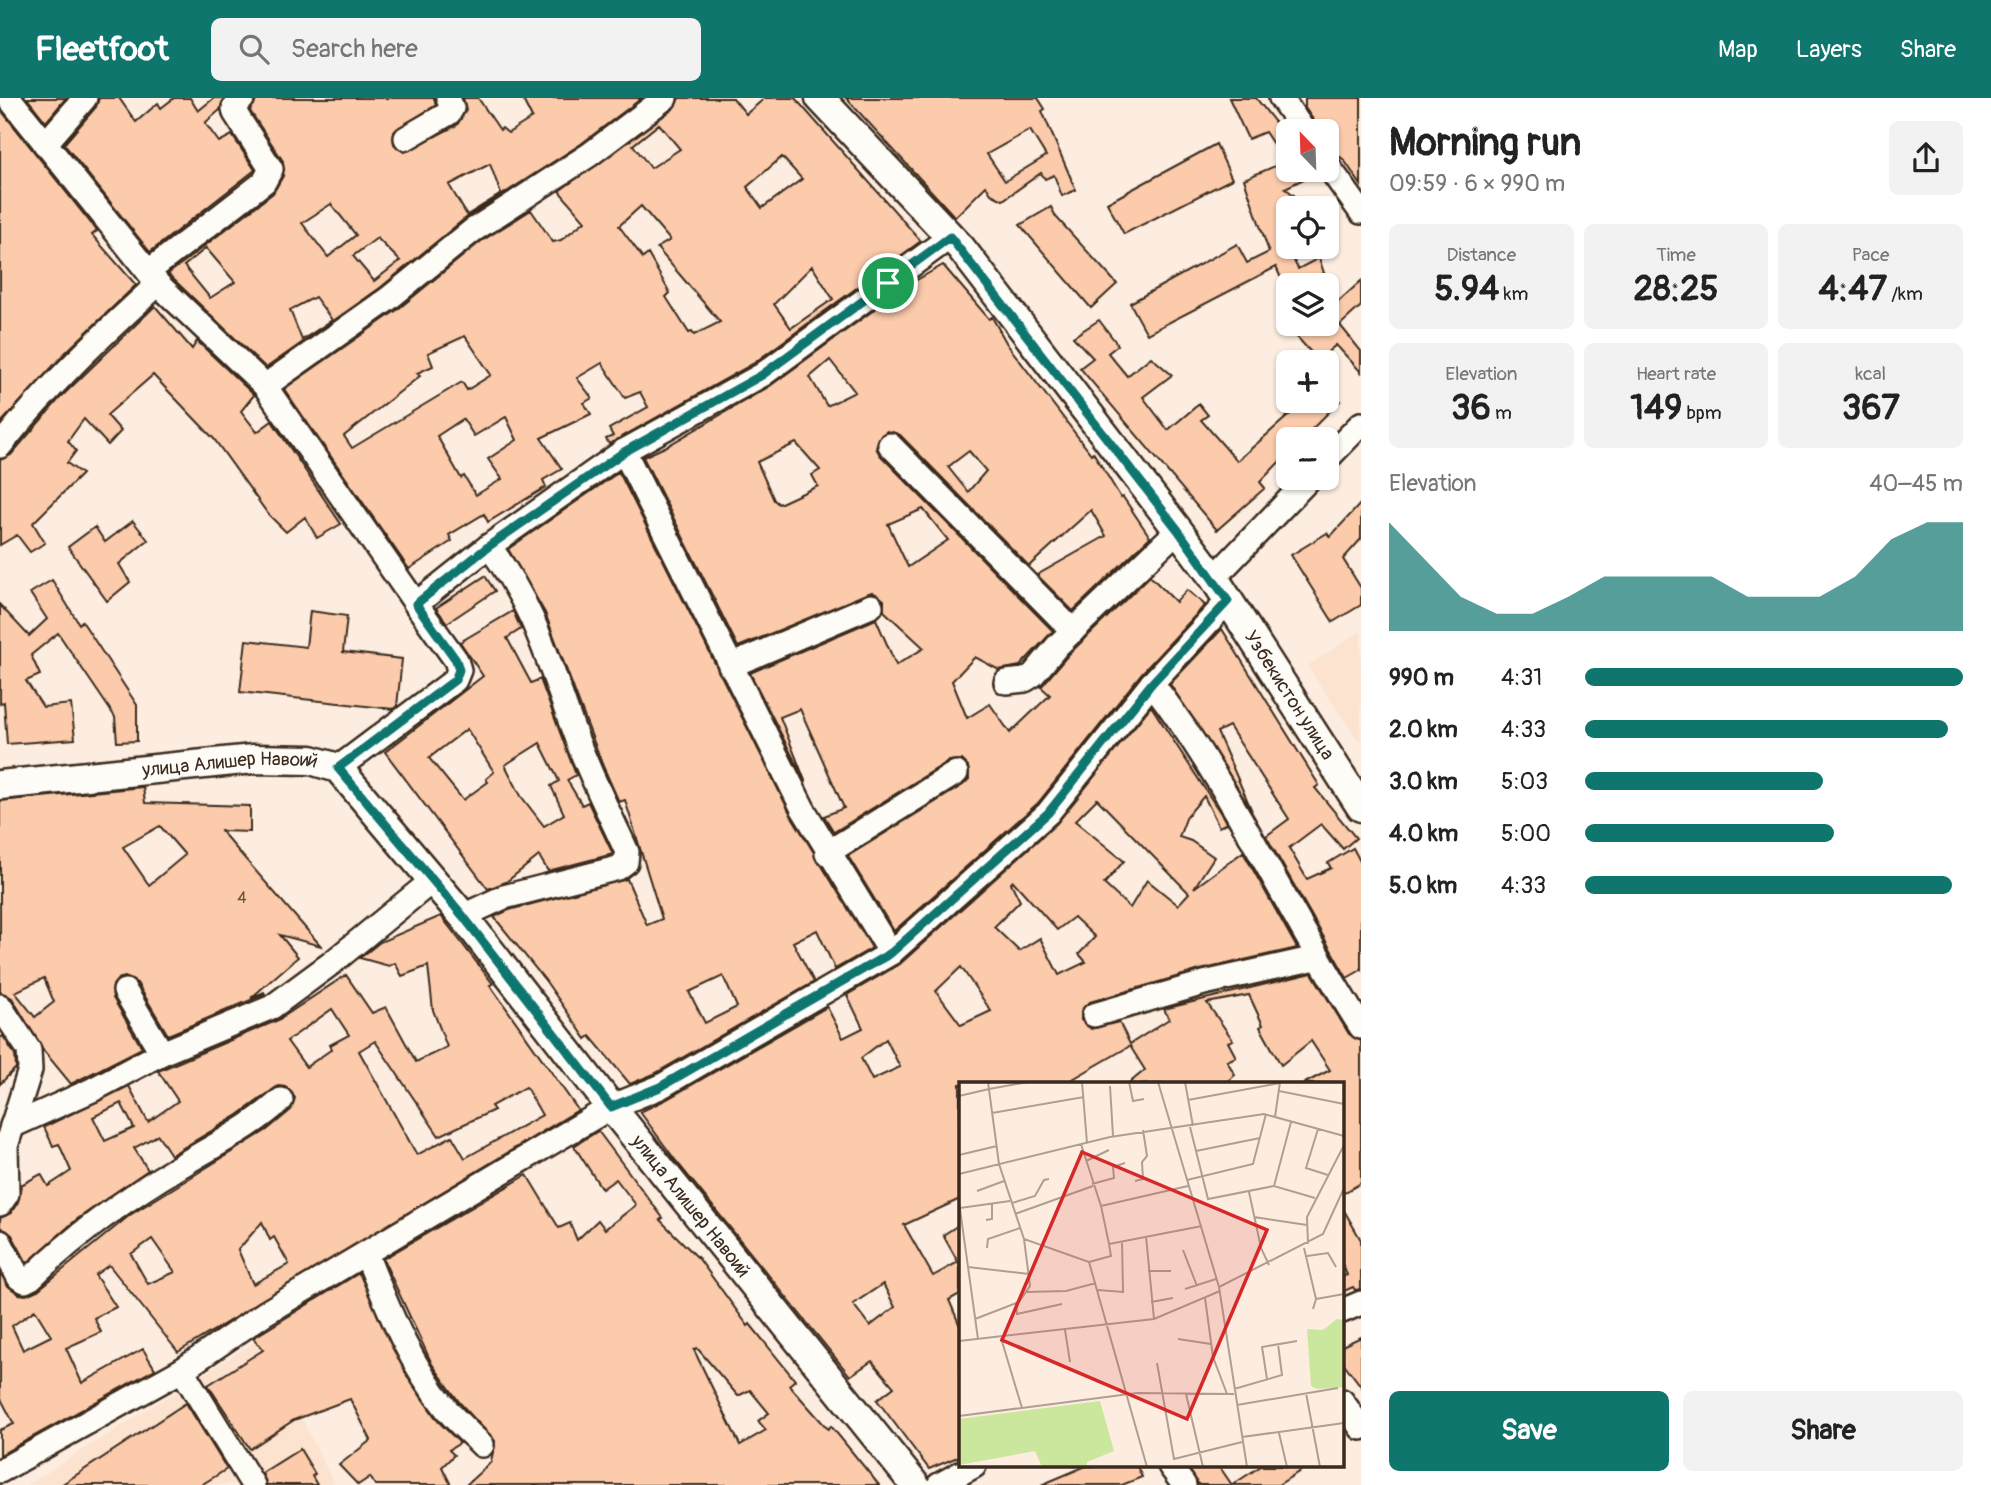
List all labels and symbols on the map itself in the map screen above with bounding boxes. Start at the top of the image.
north arrow [1276,119,1339,182]
pin [858,253,918,313]
street label: Узбекистон улица [1239,626,1340,765]
street label: улица Алишер Навоий [140,747,321,782]
house number: 4 [237,888,247,908]
inset map [959,1082,1344,1468]
street label: улица Алишер Навоий [625,1129,755,1282]

